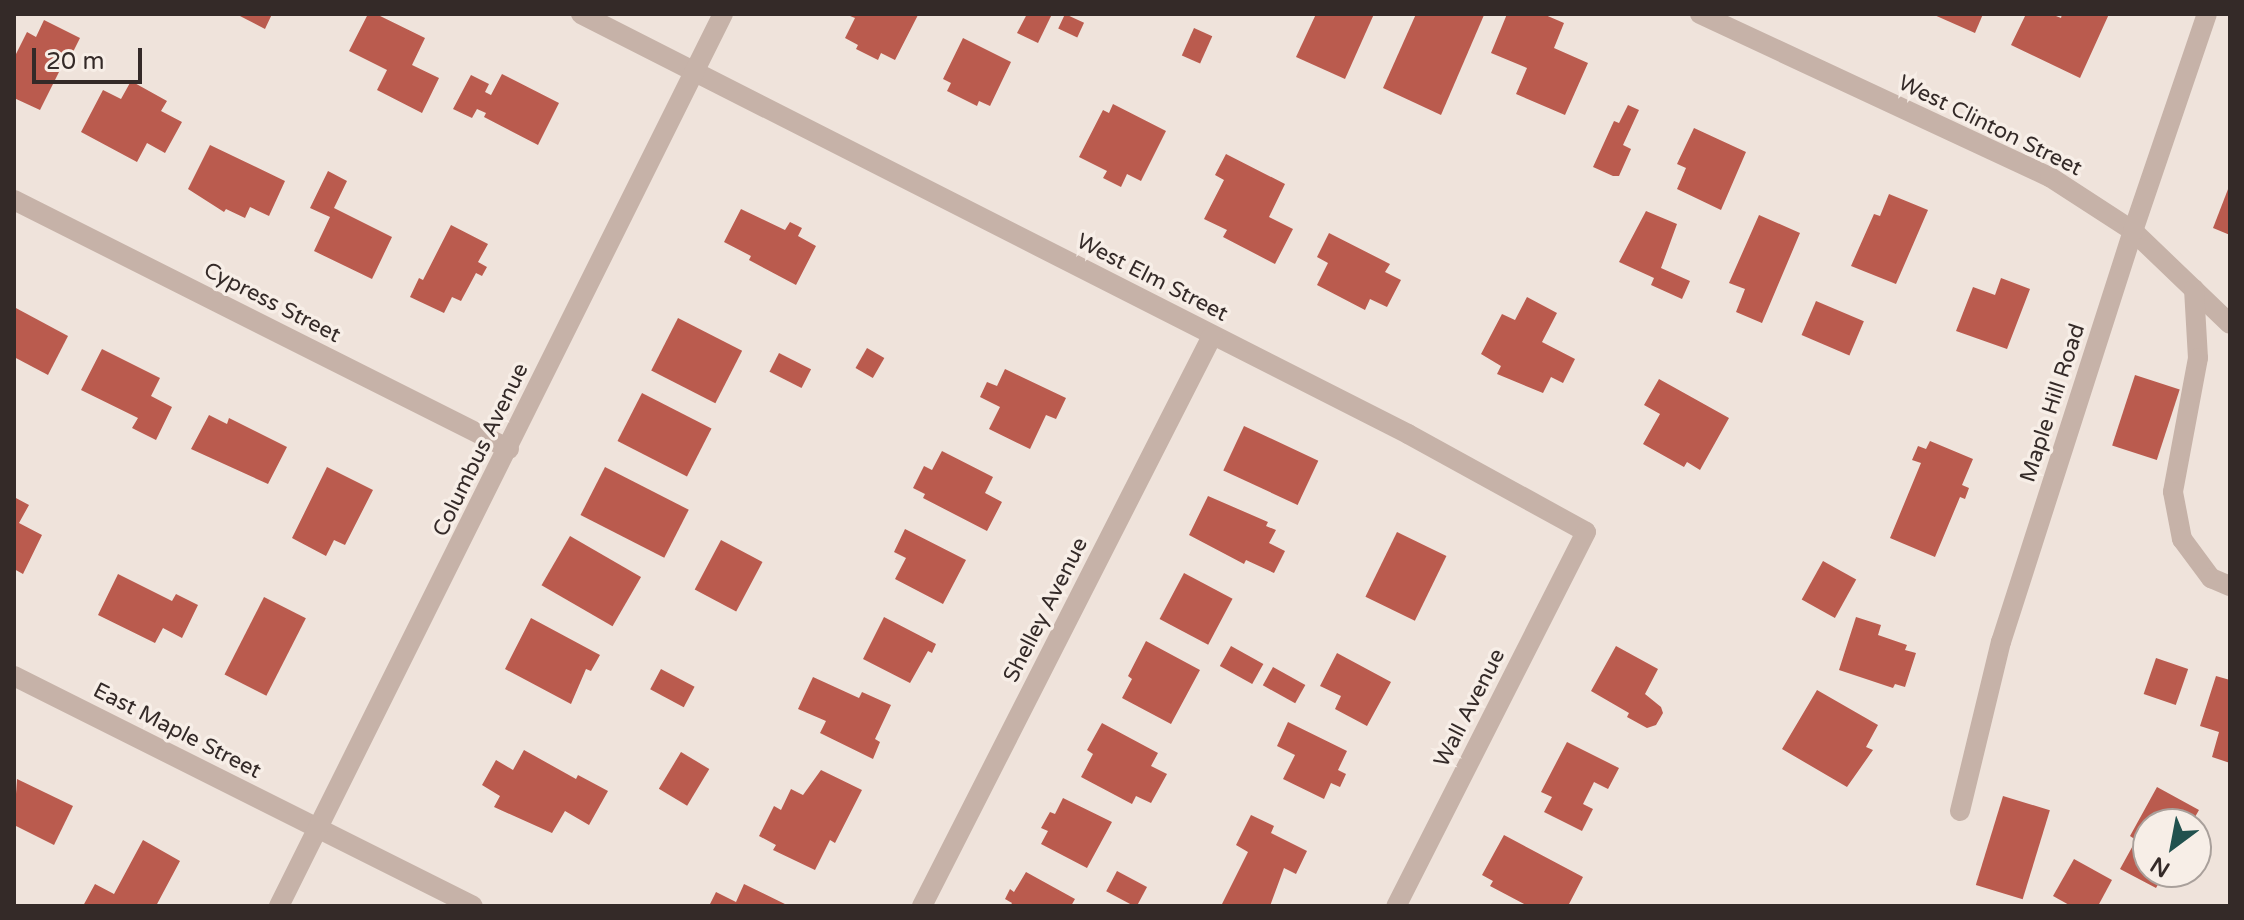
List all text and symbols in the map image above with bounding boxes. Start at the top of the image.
scale bar [36,32,146,82]
text: 20 m [46,47,104,76]
street label: West Clinton Street [1894,70,2086,182]
street label: West Elm Street [1072,228,1232,328]
street label: Cypress Street [199,257,345,349]
street label: Maple Hill Road [2015,320,2091,486]
street label: Columbus Avenue [428,359,534,541]
street label: Shelley Avenue [998,533,1094,687]
street label: Wall Avenue [1429,644,1511,772]
street label: East Maple Street [89,677,265,785]
north arrow [2132,808,2212,888]
text: N [2146,851,2175,882]

